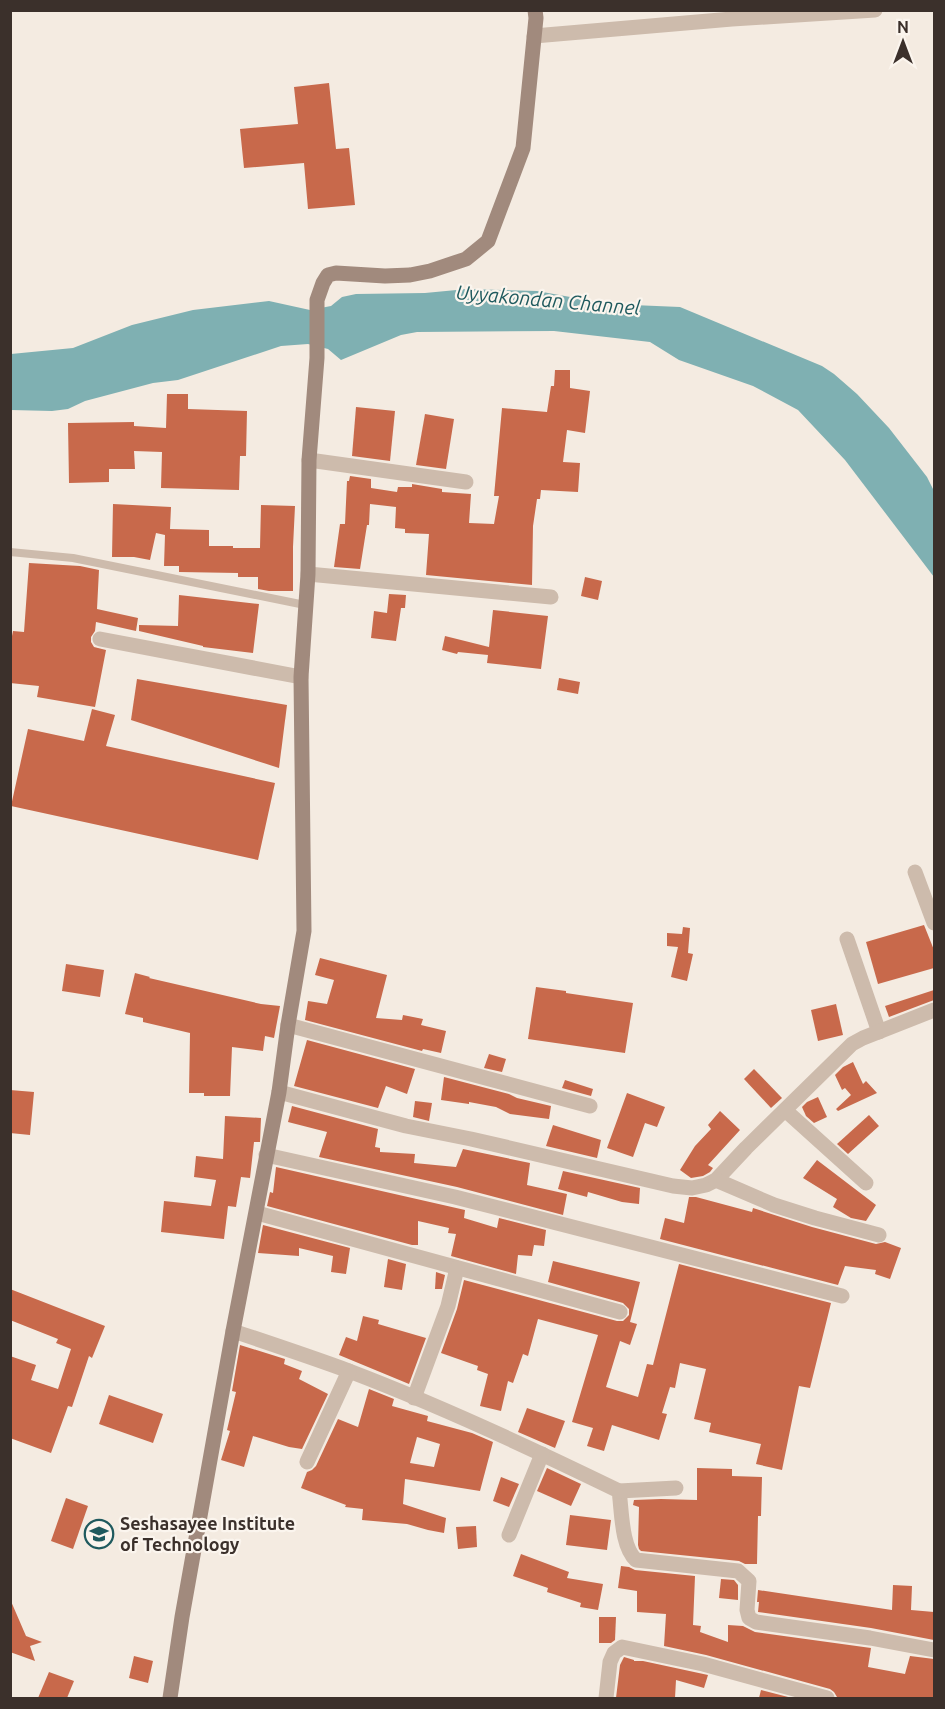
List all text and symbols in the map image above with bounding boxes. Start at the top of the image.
north arrow [873,12,933,72]
text: N [897,18,909,36]
water label: Uyyakondan Channel [455,280,642,319]
place label: Seshasayee Institute of Technology [120,1513,295,1554]
school or university icon: Seshasayee Institute of Technology [83,1518,115,1550]

